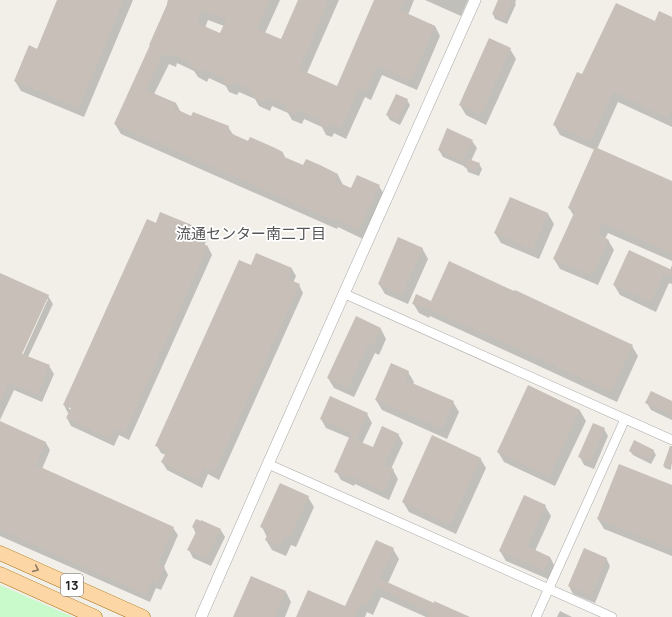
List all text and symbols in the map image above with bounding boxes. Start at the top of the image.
district label: 流通センター南二丁目 [176,223,326,244]
one-way arrow [31,564,39,572]
road number: 13 [61,574,83,596]

